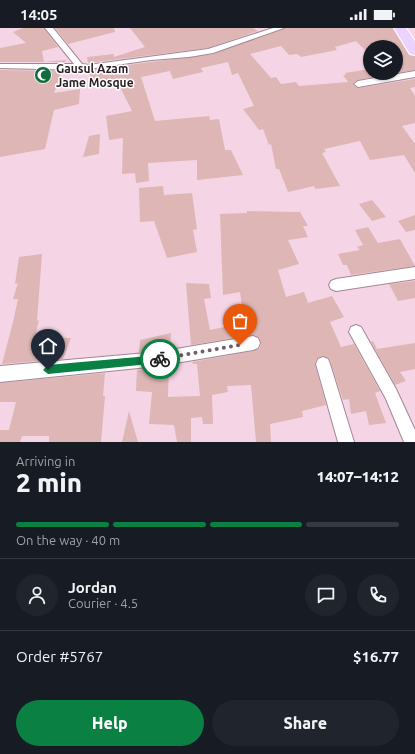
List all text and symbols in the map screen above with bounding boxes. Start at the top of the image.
text: 14:05 [20,6,58,23]
map controls [363,40,403,80]
button: layers [363,40,403,80]
place label: Gausul Azam Jame Mosque [56,62,134,89]
mosque icon: Gausul Azam Jame Mosque [33,65,53,85]
pin [223,304,257,345]
icon: bag [229,310,251,332]
pin [31,329,65,370]
icon: home [37,335,59,357]
courier [140,339,180,379]
icon: bike [149,348,171,370]
text: Arriving in [16,454,75,468]
text: 2 min [16,468,82,497]
text: 14:07–14:12 [316,468,399,485]
text: On the way · 40 m [16,533,120,547]
button: person [16,574,58,616]
button: chat [305,574,347,616]
button: phone [357,574,399,616]
text: Jordan [68,579,117,596]
text: Courier · 4.5 [68,596,138,610]
text: Order #5767 [16,648,103,665]
text: $16.77 [353,648,399,665]
button: Help [16,700,204,746]
button: Share [212,700,399,746]

